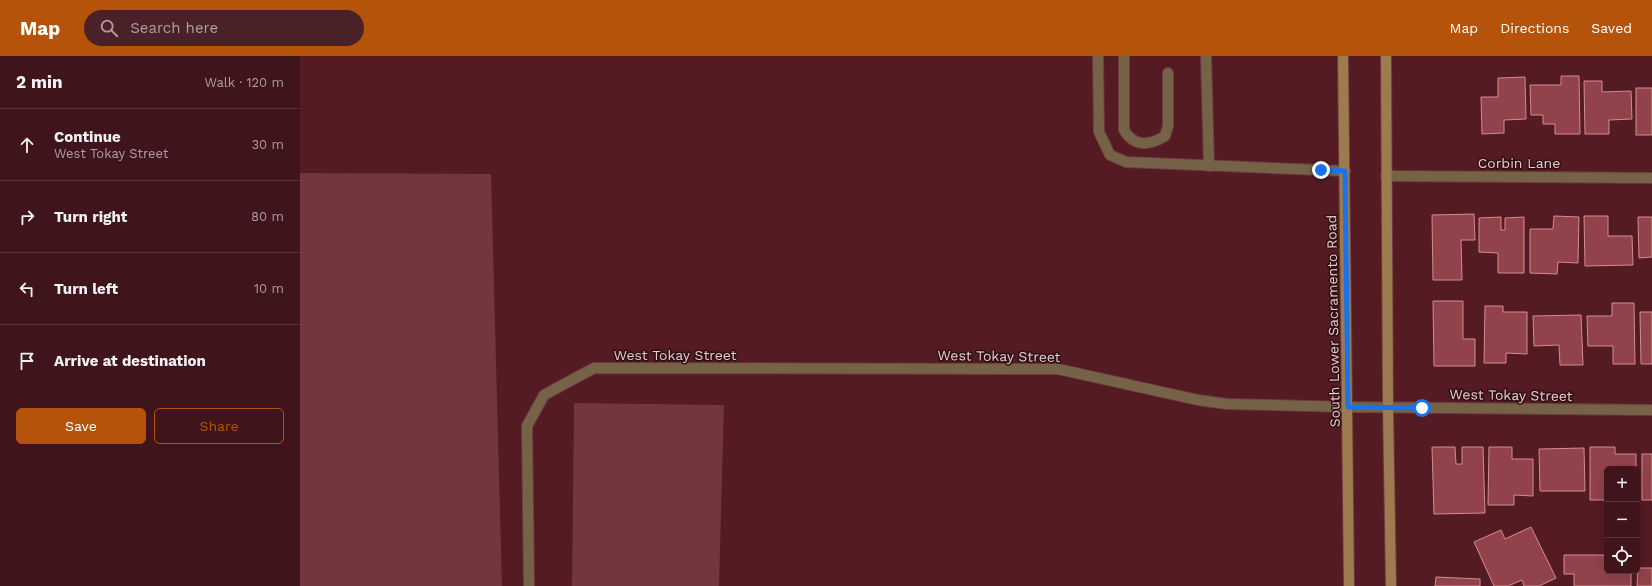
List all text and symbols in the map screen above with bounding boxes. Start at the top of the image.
search box [84,10,364,46]
text: Map [20,17,60,40]
icon: search [98,17,120,39]
text: Search here [130,19,218,37]
text: Map [1450,20,1478,36]
text: Directions [1500,20,1569,36]
text: Saved [1591,20,1632,36]
text: 2 min [16,72,62,92]
text: Walk · 120 m [205,75,284,90]
text: Continue [54,128,121,146]
icon: ahead [16,134,38,156]
text: 30 m [252,137,284,152]
text: West Tokay Street [54,146,168,161]
street label: Corbin Lane [1478,155,1560,171]
route end [1312,161,1330,179]
icon: right [16,206,38,228]
text: Turn right [54,208,127,226]
text: 80 m [251,209,284,224]
street label: South Lower Sacramento Road [1323,215,1343,427]
icon: left [16,278,38,300]
text: Turn left [54,280,118,298]
text: 10 m [254,281,284,296]
street label: West Tokay Street [613,347,737,363]
street label: West Tokay Street [937,347,1061,365]
icon: arrive [16,350,38,372]
text: Arrive at destination [54,352,206,370]
street label: West Tokay Street [1449,386,1573,404]
route start [1413,399,1431,417]
button: Save [16,408,146,444]
button: Share [154,408,284,444]
map controls [1604,466,1640,574]
button: + [1604,466,1640,502]
button: − [1604,502,1640,538]
button: locate [1604,538,1640,574]

